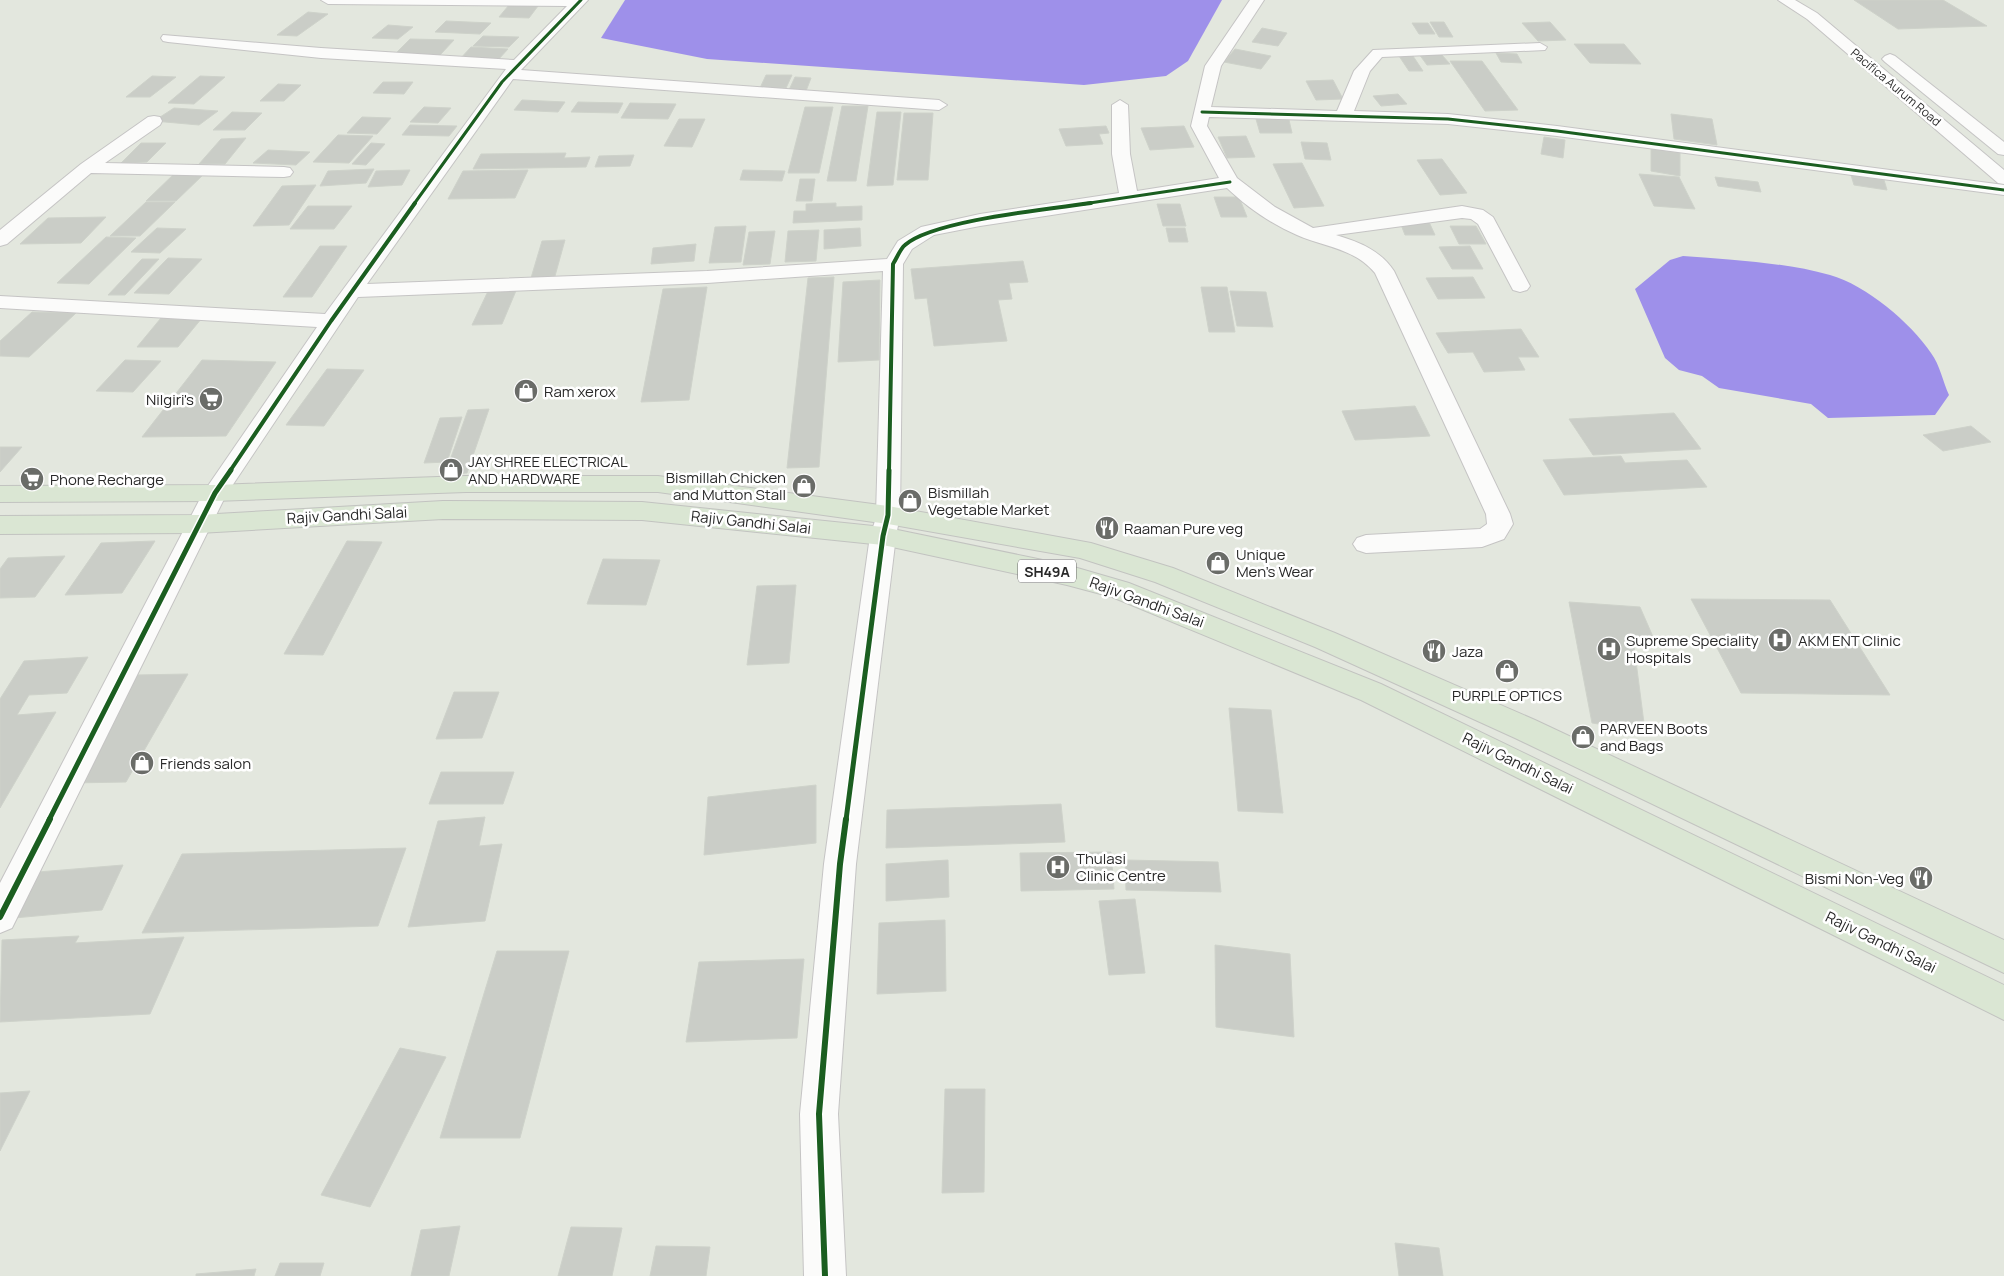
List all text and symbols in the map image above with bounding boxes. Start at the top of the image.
street label: Pacifica Aurum Road [1847,44,1945,130]
shop icon: Ram xerox [513,378,539,404]
place label: Ram xerox [544,381,616,402]
supermarket icon: Nilgiri's [198,386,224,412]
place label: Nilgiri's [146,389,194,410]
place label: JAY SHREE ELECTRICAL AND HARDWARE [468,451,628,489]
shop icon: JAY SHREE ELECTRICAL AND HARDWARE [438,457,464,483]
supermarket icon: Phone Recharge [19,466,45,492]
place label: Bismillah Chicken and Mutton Stall [666,467,786,505]
place label: Phone Recharge [50,469,164,490]
shop icon: Bismillah Chicken and Mutton Stall [791,473,817,499]
place label: Bismillah Vegetable Market [928,482,1049,520]
shop icon: Bismillah Vegetable Market [897,488,923,514]
street label: Rajiv Gandhi Salai [286,501,408,529]
street label: Rajiv Gandhi Salai [690,505,812,539]
restaurant icon: Raaman Pure veg [1094,515,1120,541]
place label: Raaman Pure veg [1124,518,1243,539]
place label: Unique Men's Wear [1236,544,1315,582]
shop icon: Unique Men's Wear [1205,550,1231,576]
road number: SH49A [1018,560,1076,582]
street label: Rajiv Gandhi Salai [1087,571,1207,633]
hospital icon: AKM ENT Clinic [1767,627,1793,653]
place label: Supreme Speciality Hospitals [1626,630,1759,668]
place label: AKM ENT Clinic [1798,630,1901,651]
hospital icon: Supreme Speciality Hospitals [1596,636,1622,662]
restaurant icon: Jaza [1421,638,1447,664]
place label: Jaza [1452,641,1483,662]
shop icon: PURPLE OPTICS [1494,658,1520,684]
place label: PURPLE OPTICS [1452,685,1562,706]
place label: PARVEEN Boots and Bags [1600,718,1708,756]
shop icon: PARVEEN Boots and Bags [1570,724,1596,750]
street label: Rajiv Gandhi Salai [1459,727,1577,799]
shop icon: Friends salon [129,750,155,776]
place label: Friends salon [160,753,251,774]
place label: Thulasi Clinic Centre [1076,848,1166,886]
hospital icon: Thulasi Clinic Centre [1045,854,1071,880]
restaurant icon: Bismi Non-Veg [1908,865,1934,891]
place label: Bismi Non-Veg [1805,868,1904,889]
street label: Rajiv Gandhi Salai [1822,906,1940,978]

